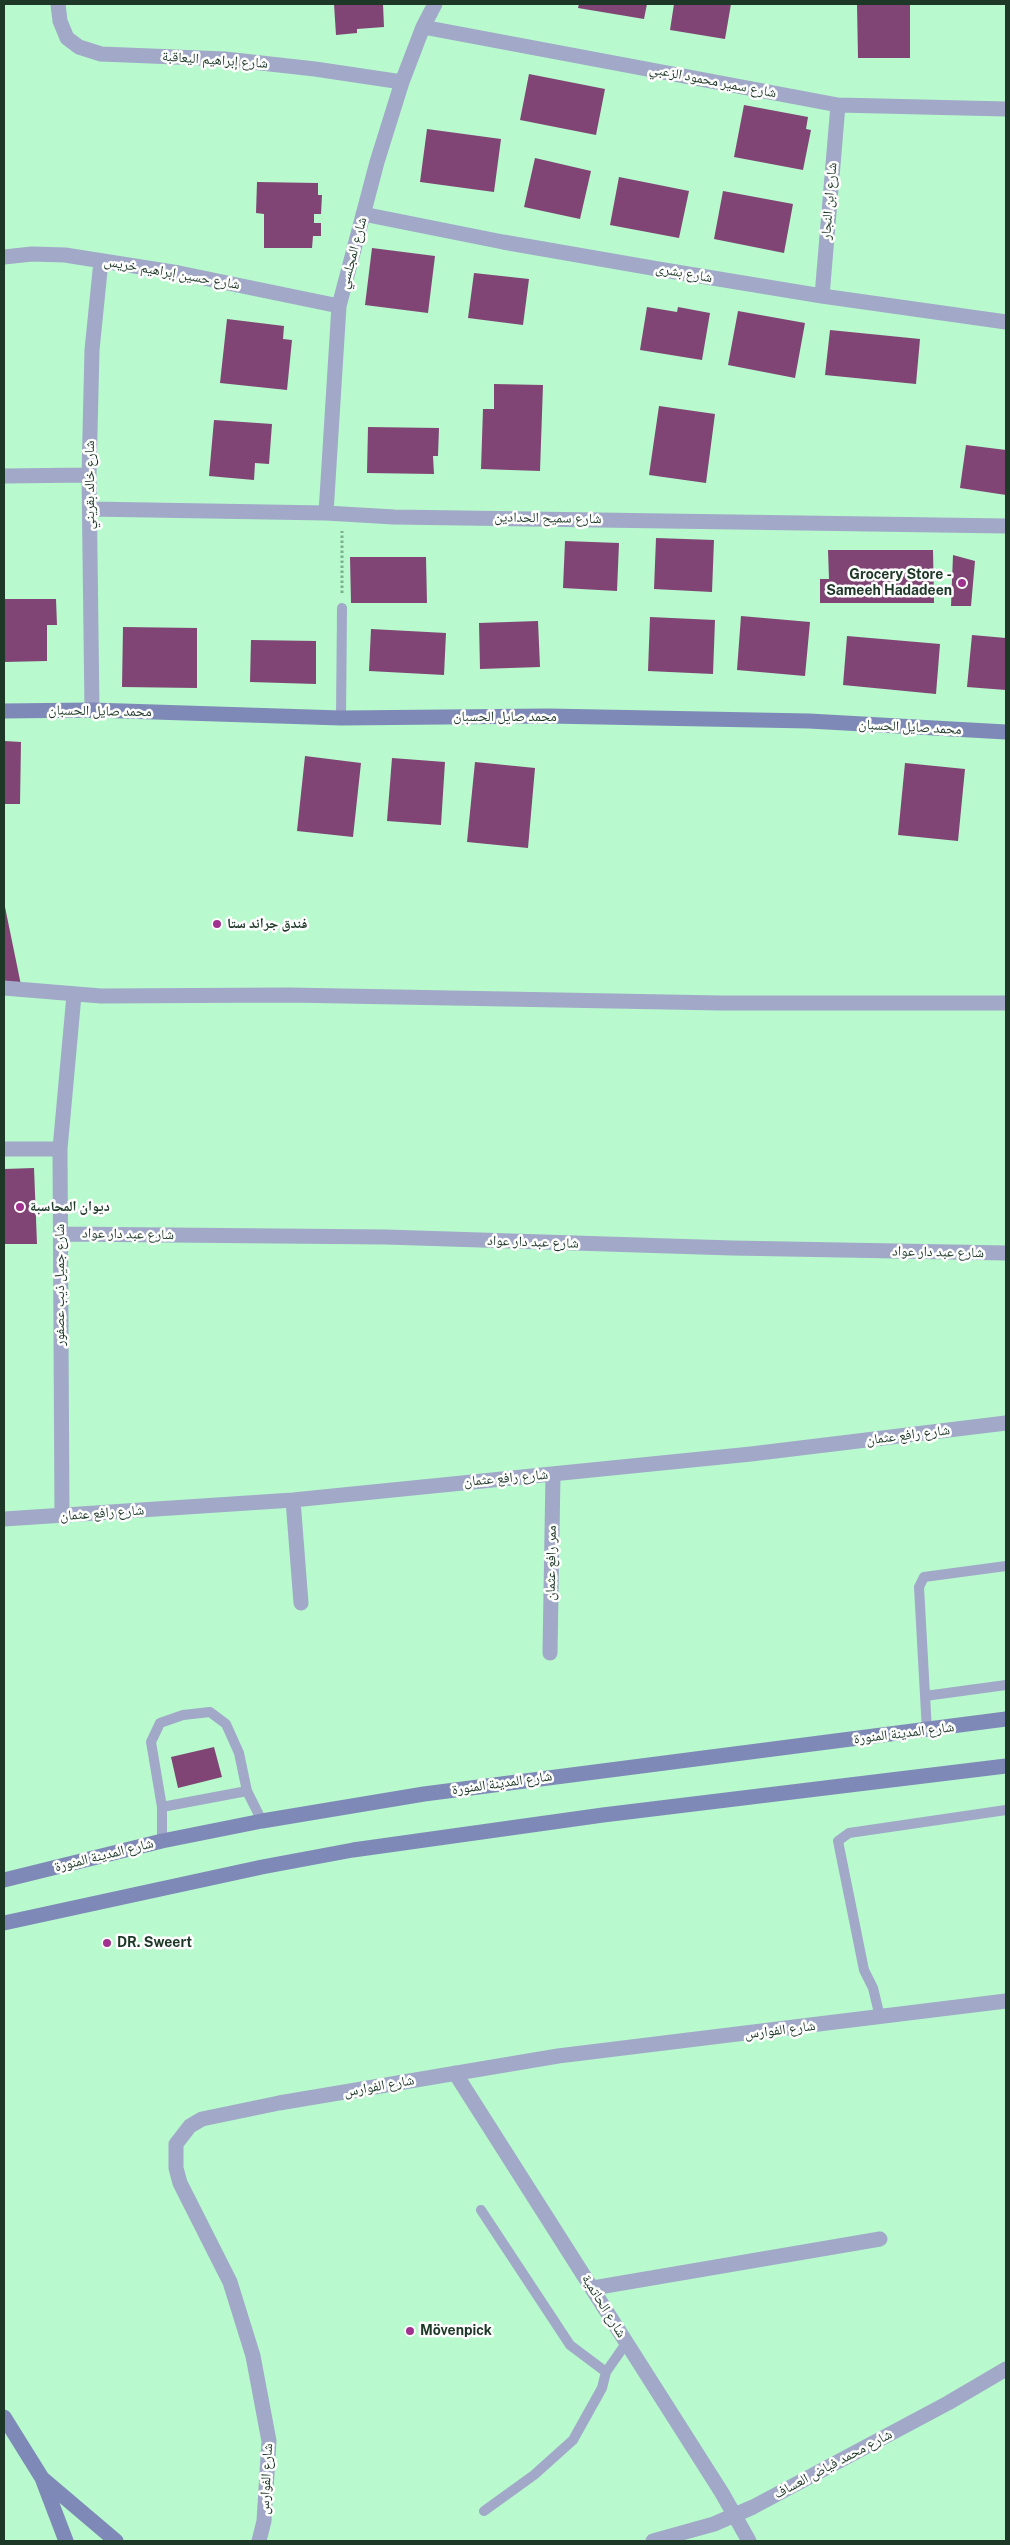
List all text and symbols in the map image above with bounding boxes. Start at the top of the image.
street label: شارع إبراهيم اليعاقبة [161,48,269,72]
street label: شارع سمير محمود الزعبي [648,60,778,102]
street label: شارع ابن النجار [817,162,841,240]
street label: شارع المجلسي [335,215,371,291]
street label: شارع حسين إبراهيم خريس [103,253,241,293]
street label: شارع بشرى [654,260,714,286]
street label: شارع خالد بقريني [82,441,98,529]
street label: شارع سميح الحدادين [494,509,602,527]
place label: Grocery Store - Sameeh Hadadeen [826,567,952,600]
marker: Grocery Store - Sameeh Hadadeen [956,577,968,589]
street label: محمد صايل الحسبان [48,702,152,720]
street label: محمد صايل الحسبان [453,709,557,725]
street label: محمد صايل الحسبان [858,716,962,738]
place label: فندق جراند ستا [227,916,307,932]
marker: فندق جراند ستا [211,918,223,930]
place label: ديوان المحاسبة [30,1199,110,1215]
marker: ديوان المحاسبة [14,1201,26,1213]
street label: شارع جميل ذيب عصفور [52,1224,68,1346]
street label: شارع عبد دار عواد [82,1225,174,1243]
street label: شارع عبد دار عواد [487,1232,579,1252]
street label: شارع عبد دار عواد [892,1243,984,1261]
street label: شارع رافع عثمان [865,1422,951,1448]
street label: شارع رافع عثمان [463,1466,549,1490]
street label: شارع رافع عثمان [59,1502,145,1524]
street label: ممر رافع عثمان [542,1525,560,1601]
street label: شارع المدينة المنورة [853,1718,955,1748]
street label: شارع المدينة المنورة [451,1768,553,1798]
street label: شارع المدينة المنورة [53,1835,155,1875]
place label: DR. Sweert [117,1935,192,1951]
marker: DR. Sweert [101,1937,113,1949]
street label: شارع الفوارس [744,2017,816,2043]
street label: شارع الفوارس [342,2072,416,2100]
street label: شارع الحاتمية [578,2271,630,2341]
place label: Mövenpick [420,2323,492,2339]
marker: Mövenpick [404,2325,416,2337]
street label: شارع محمد فياض العساف [771,2426,895,2502]
street label: شارع الفوارس [256,2443,276,2515]

